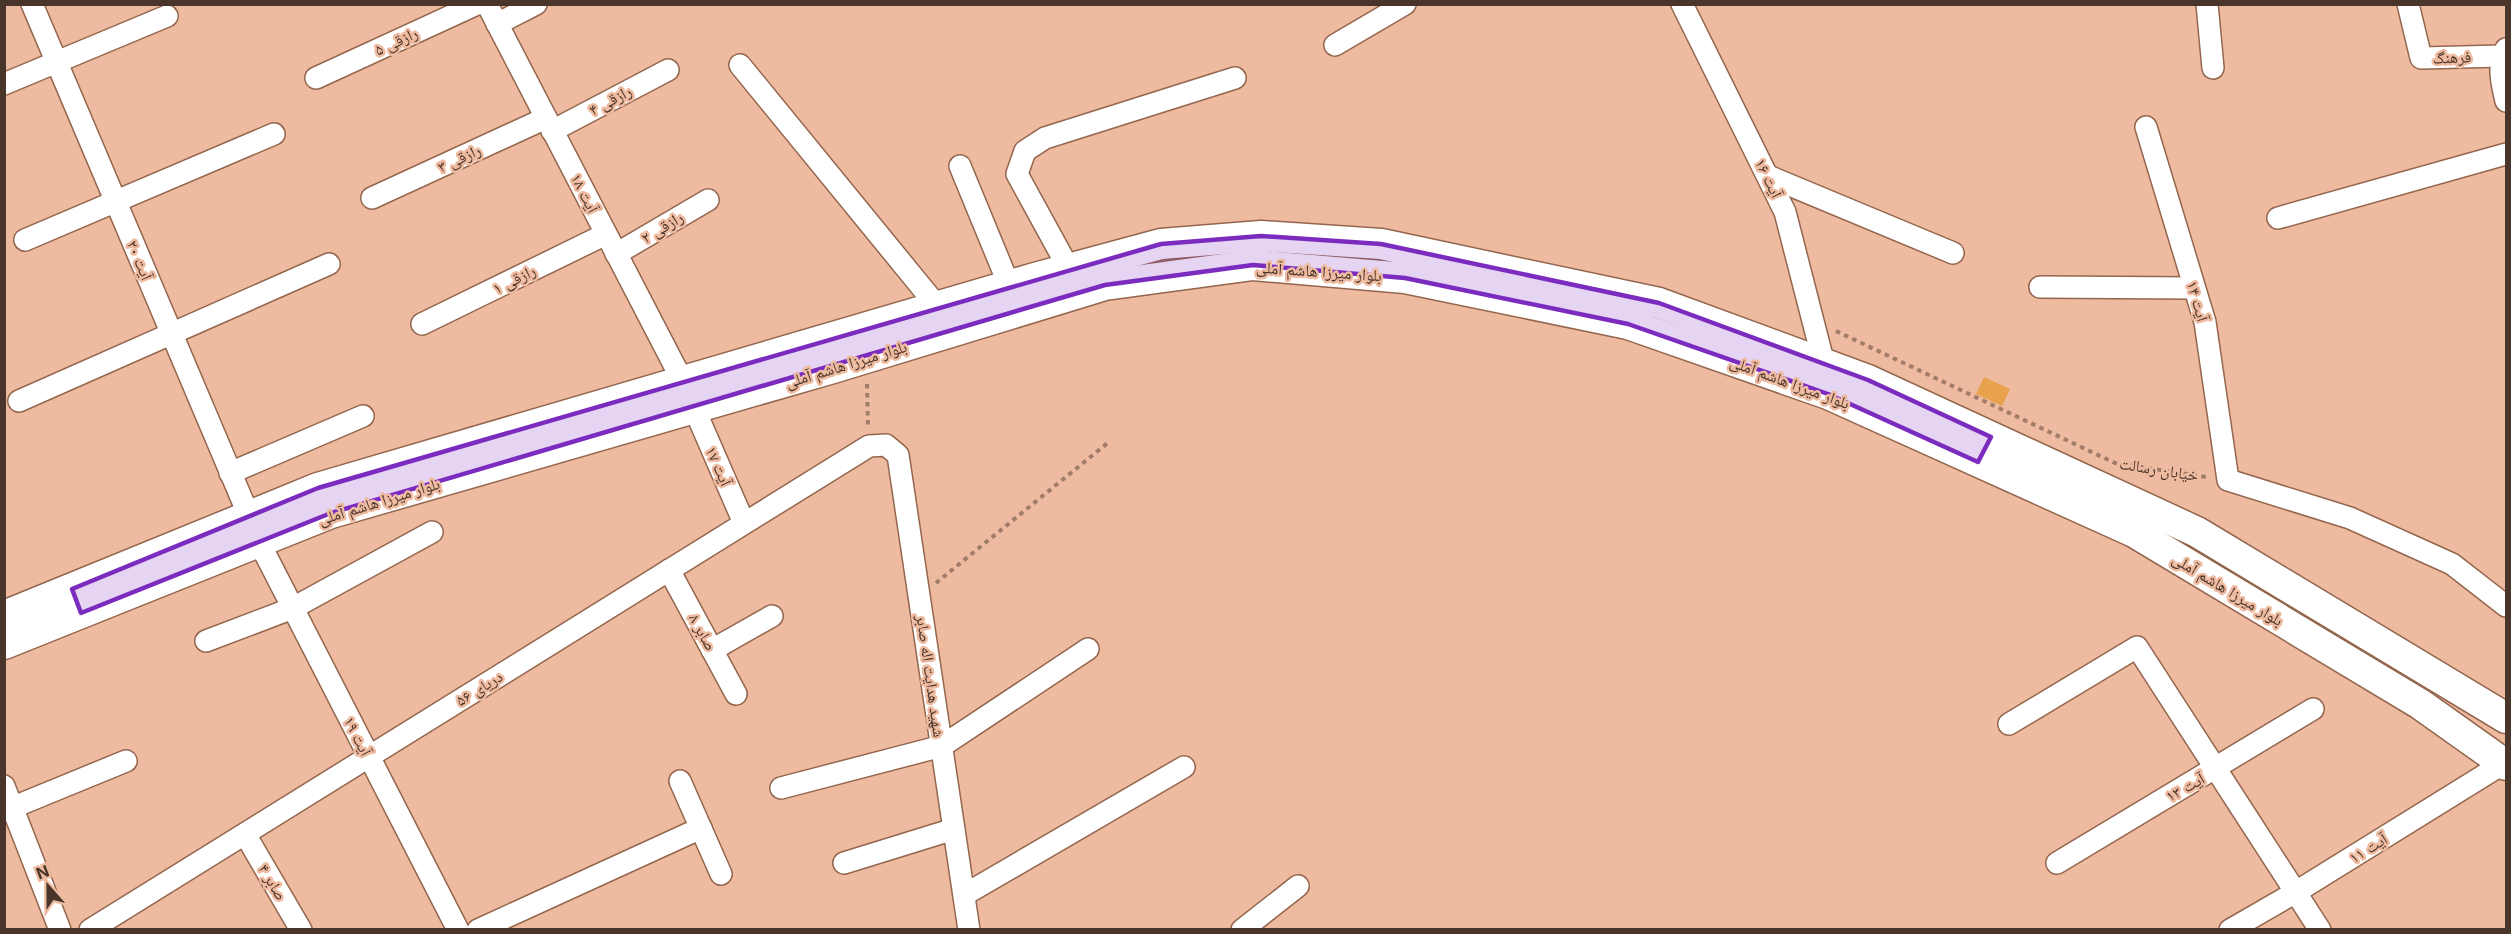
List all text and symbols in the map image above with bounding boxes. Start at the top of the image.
street label: رازقی ۵ [371,22,421,61]
street label: فرهنگ [2432,46,2472,68]
street label: رازقی ۴ [585,80,635,120]
street label: رازقی ۳ [434,139,484,178]
street label: آیت ۱۶ [1751,155,1787,202]
street label: آیت ۱۸ [567,170,604,217]
street label: رازقی ۲ [637,207,687,248]
street label: آیت ۲۰ [123,237,158,284]
street label: بلوار میرزا هاشم آملی [1255,257,1383,286]
street label: رازقی ۱ [489,260,539,299]
street label: آيت ۱۴ [2183,278,2214,324]
street label: بلوار میرزا هاشم آملی [783,336,909,393]
street label: بلوار میرزا هاشم آملی [1727,351,1853,414]
street label: آیت ۱۷ [701,443,737,490]
street label: خیابان رسالت [2118,453,2200,486]
street label: بلوار میرزا هاشم آملی [316,473,442,530]
street label: بلوار میرزا هاشم آملی [2168,548,2287,631]
street label: صابر ۸ [685,610,721,654]
street label: شهید هدایت اله صابر [912,612,949,739]
street label: دریای ۵۶ [452,666,507,711]
street label: آیت ۱۹ [340,713,377,760]
street label: آیت ۱۳ [2162,768,2209,806]
street label: آیت ۱۱ [2345,828,2392,867]
north arrow [18,856,78,916]
text: N [33,860,52,884]
street label: صابر ۴ [254,860,292,904]

